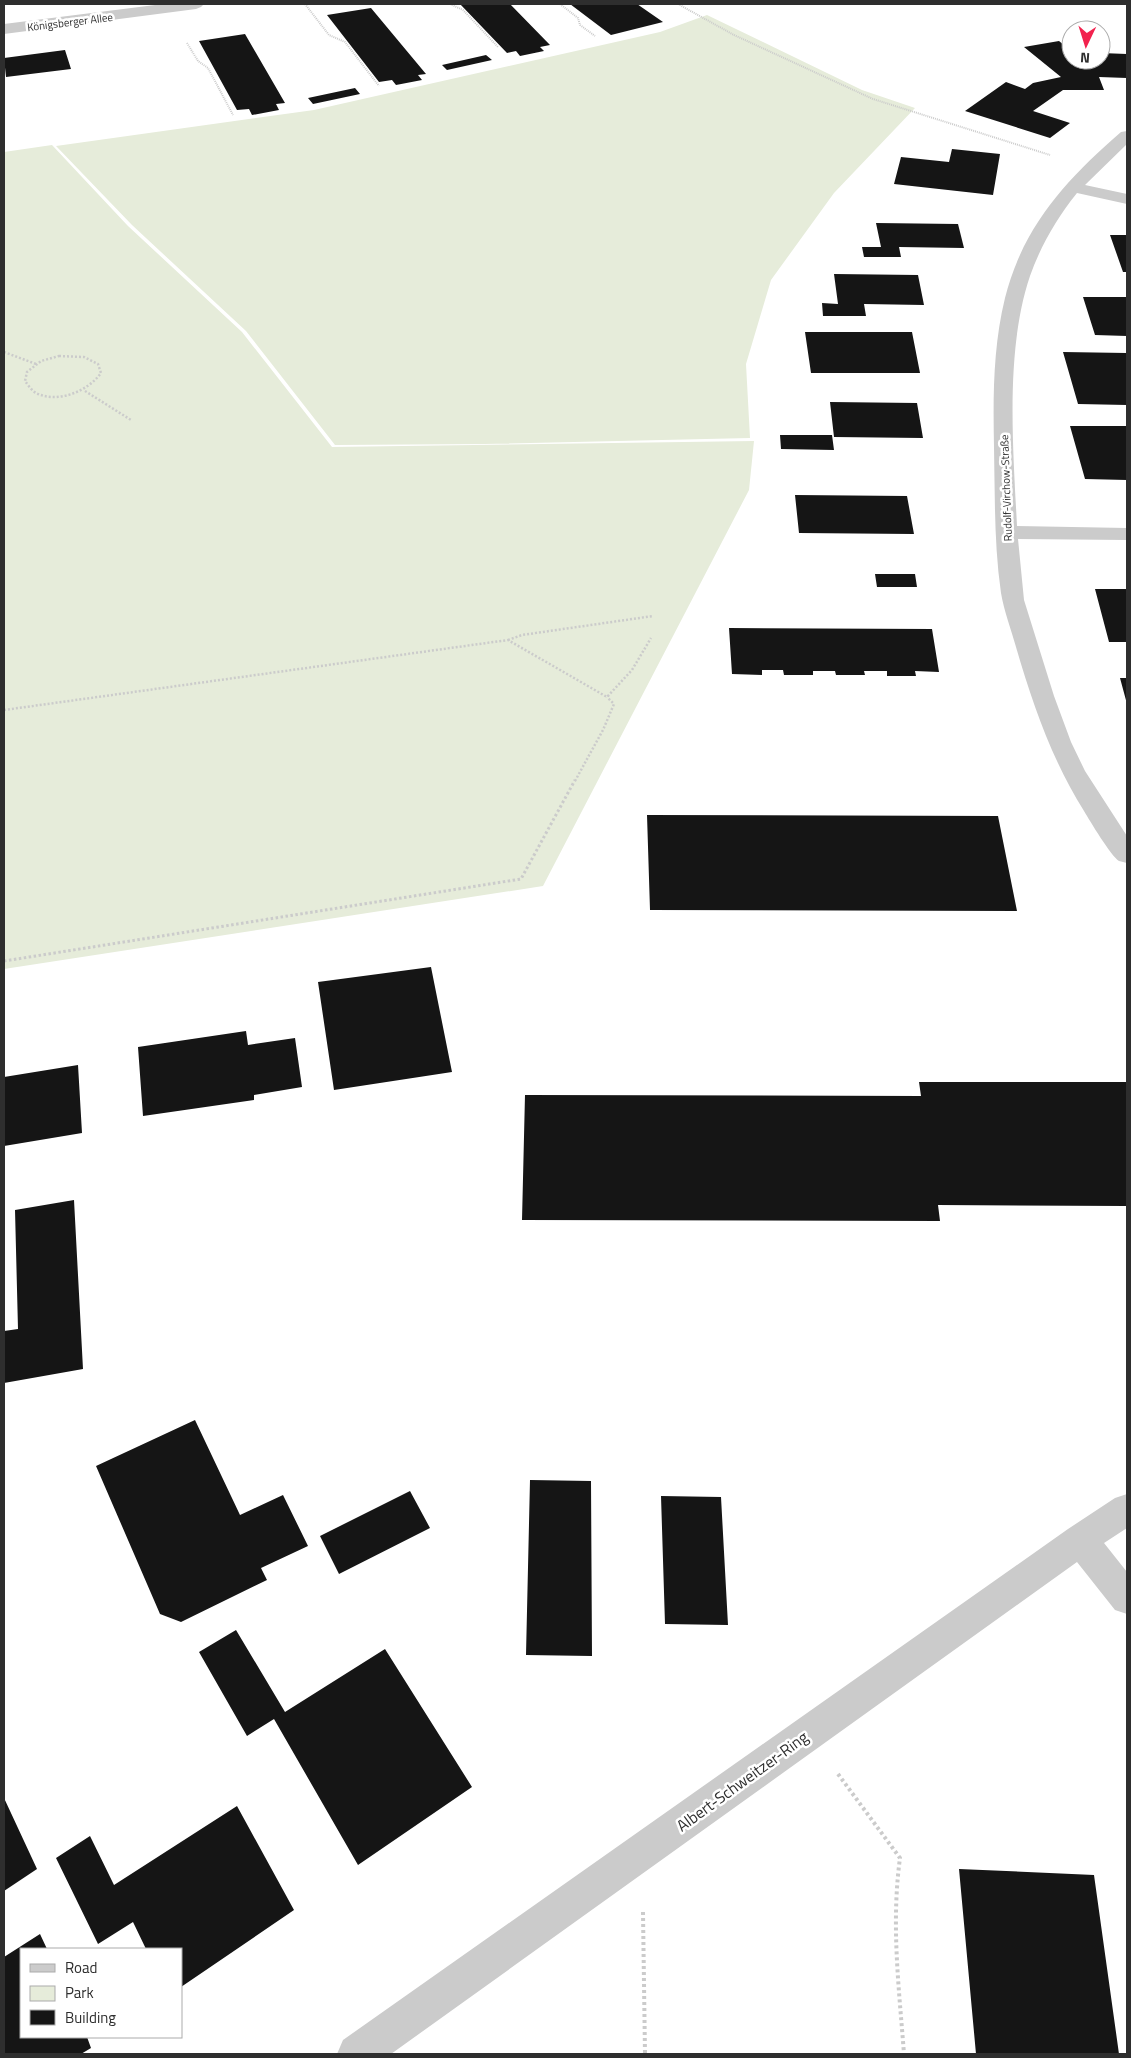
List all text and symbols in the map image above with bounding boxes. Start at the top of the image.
street label: Königsberger Allee [26,9,114,35]
north arrow [1061,20,1111,70]
text: N [1079,48,1091,69]
street label: Rudolf-Virchow-Straße [996,434,1016,542]
street label: Albert-Schweitzer-Ring [671,1725,813,1837]
legend [20,1948,182,2038]
text: Road [65,1956,97,1979]
text: Park [65,1981,94,2004]
text: Building [65,2006,116,2029]

